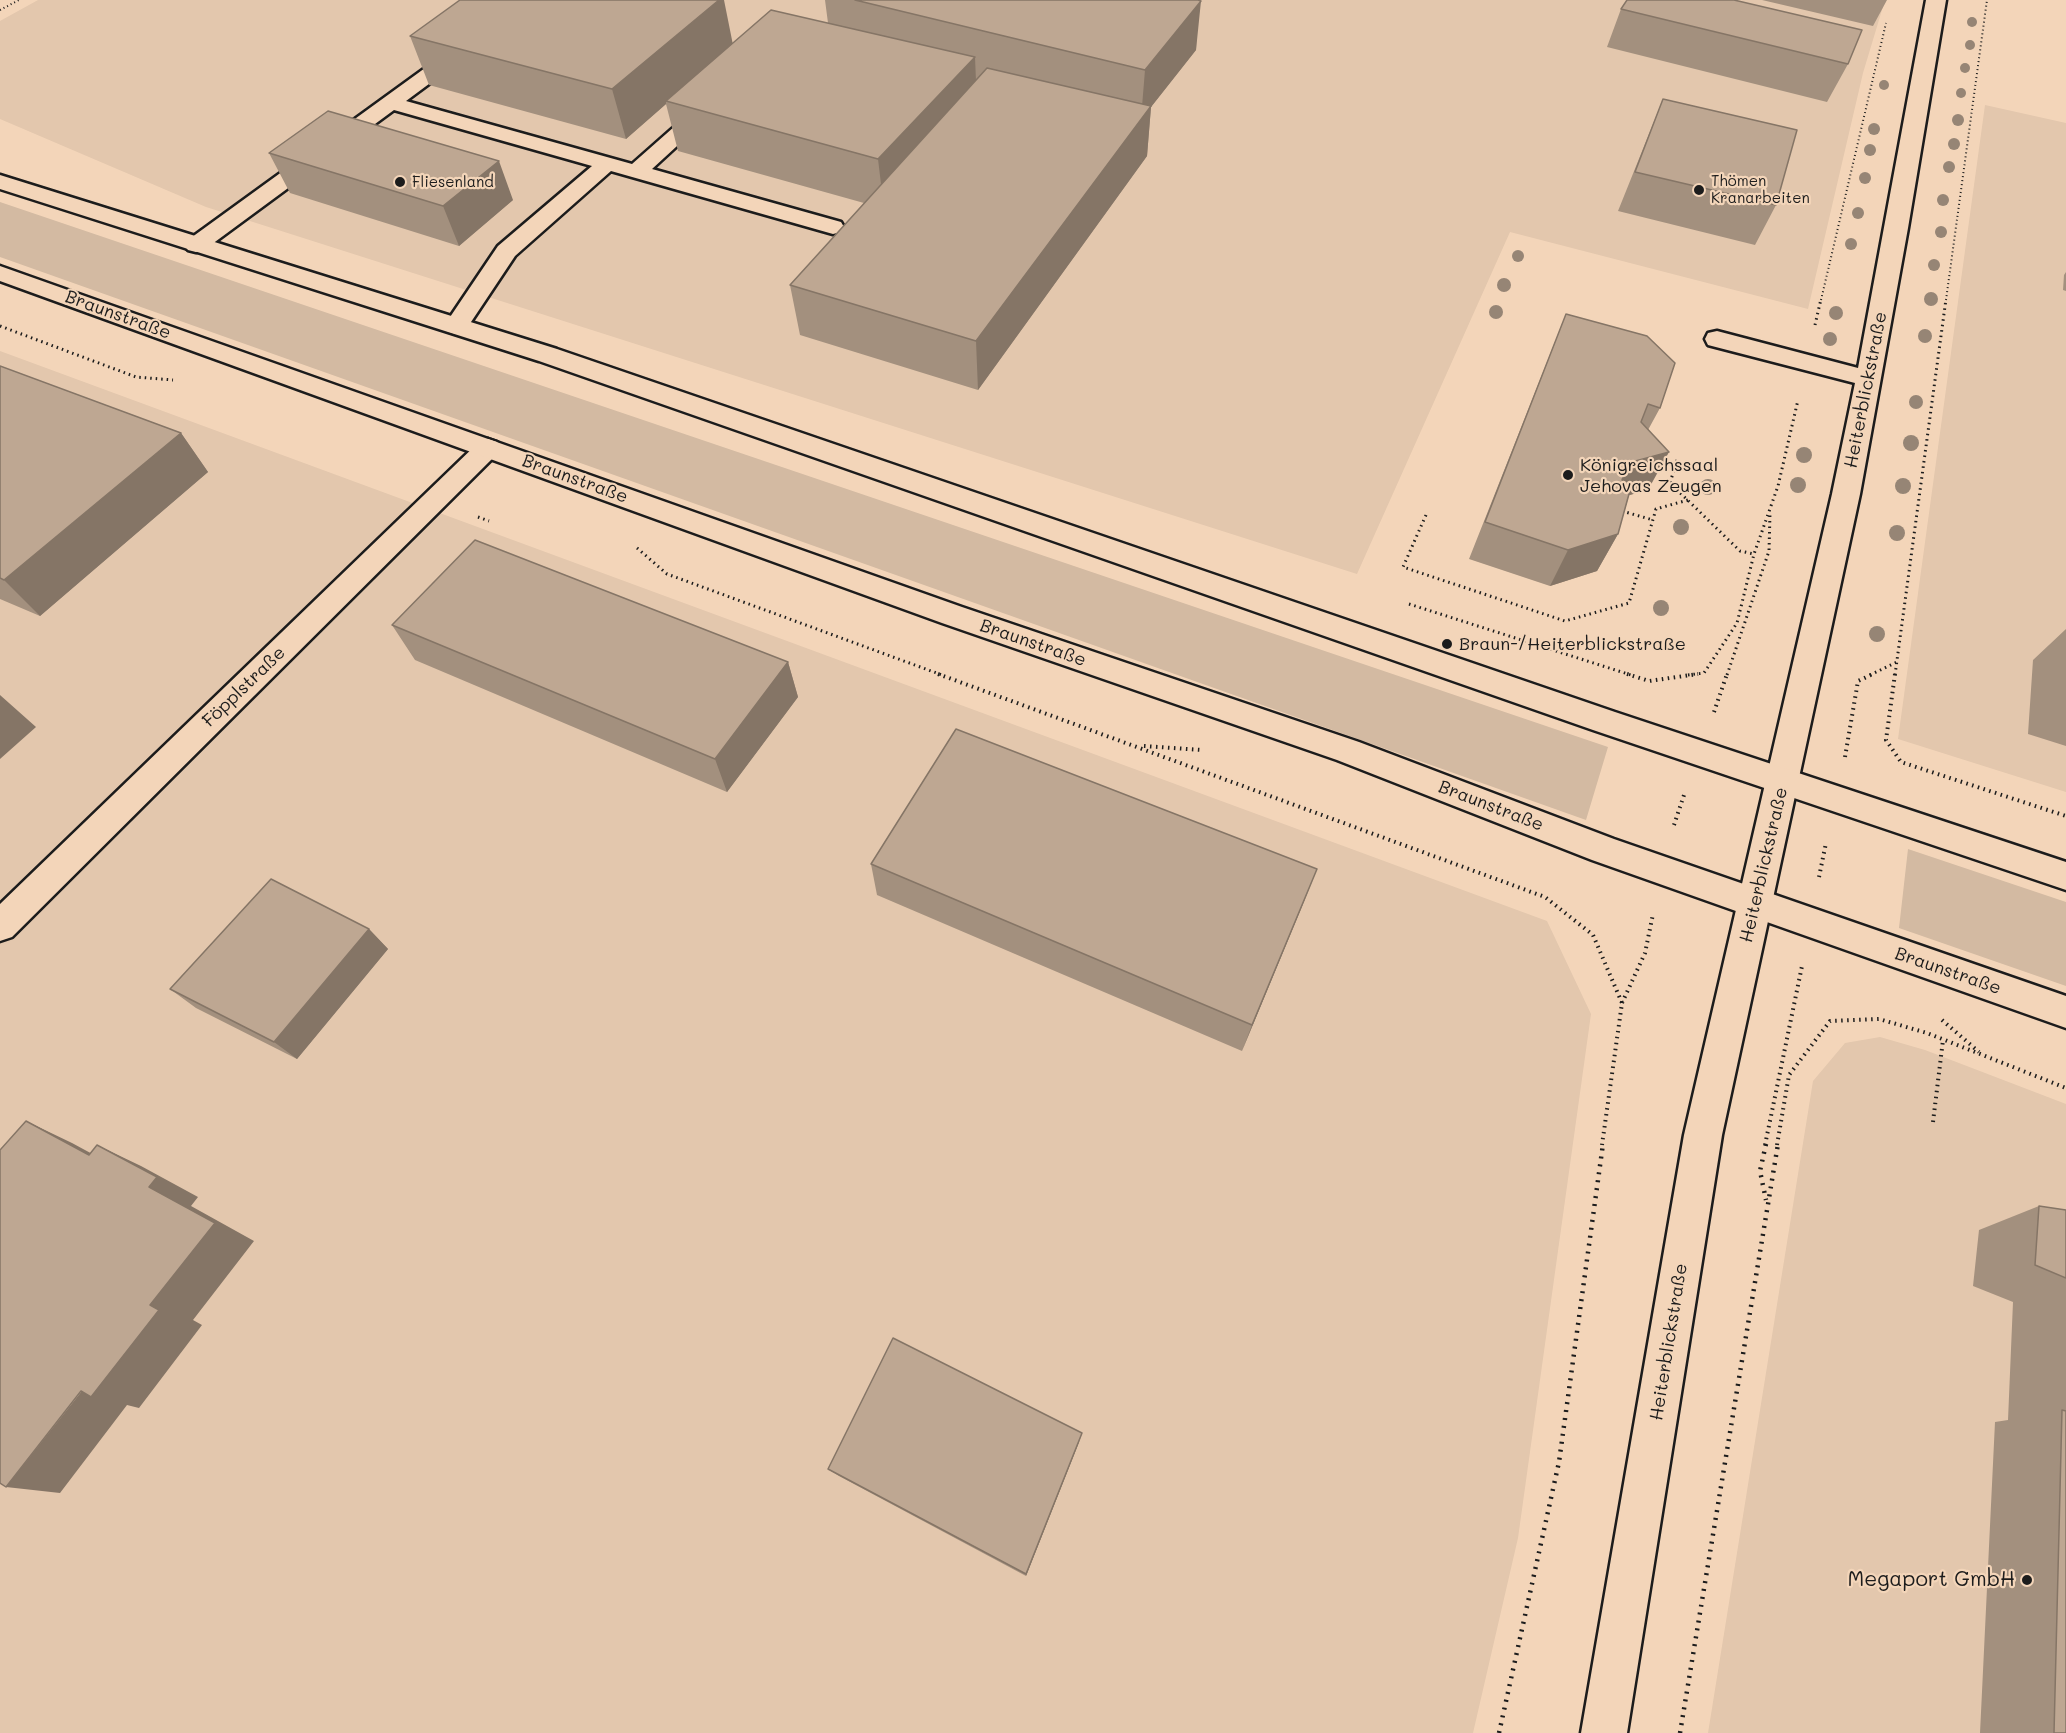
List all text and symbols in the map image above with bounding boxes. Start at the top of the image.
place label: Thömen Kranarbeiten [1711,172,1810,207]
place label: Fliesenland [412,173,494,191]
marker: Fliesenland [393,175,407,189]
marker: Thömen Kranarbeiten [1692,183,1706,197]
street label: Braunstraße [62,286,174,344]
street label: Heiterblickstraße [1840,310,1892,470]
street label: Braunstraße [519,450,631,508]
place label: Königreichssaal Jehovas Zeugen [1580,454,1722,496]
marker: Königreichssaal Jehovas Zeugen [1561,468,1575,482]
street label: Braunstraße [977,615,1089,671]
place label: Braun-/Heiterblickstraße [1459,633,1686,655]
marker: Braun-/Heiterblickstraße [1440,637,1454,651]
street label: Föpplstraße [198,642,290,732]
street label: Braunstraße [1435,776,1547,836]
street label: Heiterblickstraße [1736,785,1792,945]
street label: Braunstraße [1892,943,2004,999]
street label: Heiterblickstraße [1646,1262,1692,1422]
place label: Megaport GmbH [1847,1567,2015,1593]
marker: Megaport GmbH [2020,1573,2034,1587]

